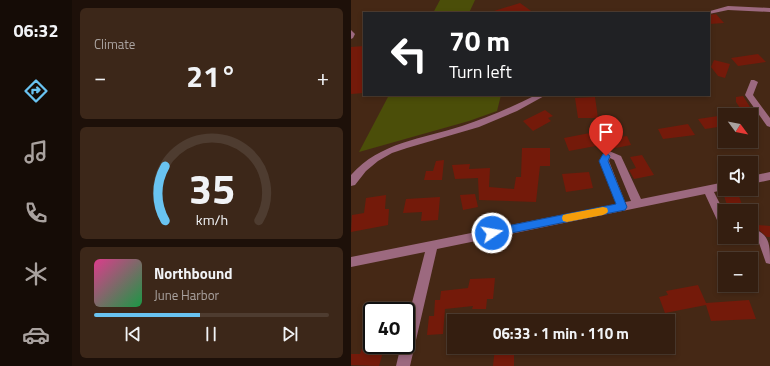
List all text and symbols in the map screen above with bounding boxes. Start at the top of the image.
text: 06:32 [14,17,58,44]
text: 70 m [449,19,510,62]
icon: left [383,28,435,80]
text: Climate [94,34,135,54]
text: 21° [186,53,237,99]
text: Turn left [449,58,512,85]
text: − [94,60,106,94]
text: + [317,60,329,94]
icon: directions [22,77,50,105]
north arrow [718,108,758,148]
map controls [718,108,758,292]
pin [589,115,623,156]
icon: arrive [595,121,617,143]
icon: music [22,138,50,166]
button: sound [718,156,758,196]
text: 35 [188,157,235,220]
icon: phone [22,199,50,227]
button: + [718,204,758,244]
text: km/h [195,209,228,231]
position arrow [471,212,513,254]
button: − [718,252,758,292]
icon: climate [22,260,50,288]
text: Northbound [154,262,233,285]
text: June Harbor [154,285,219,305]
speed limit sign: 40 [363,302,415,354]
icon: car [22,321,50,349]
text: 06:33 · 1 min · 110 m [493,322,629,345]
icon: previous [122,323,144,345]
icon: pause [200,323,222,345]
icon: next [279,323,301,345]

